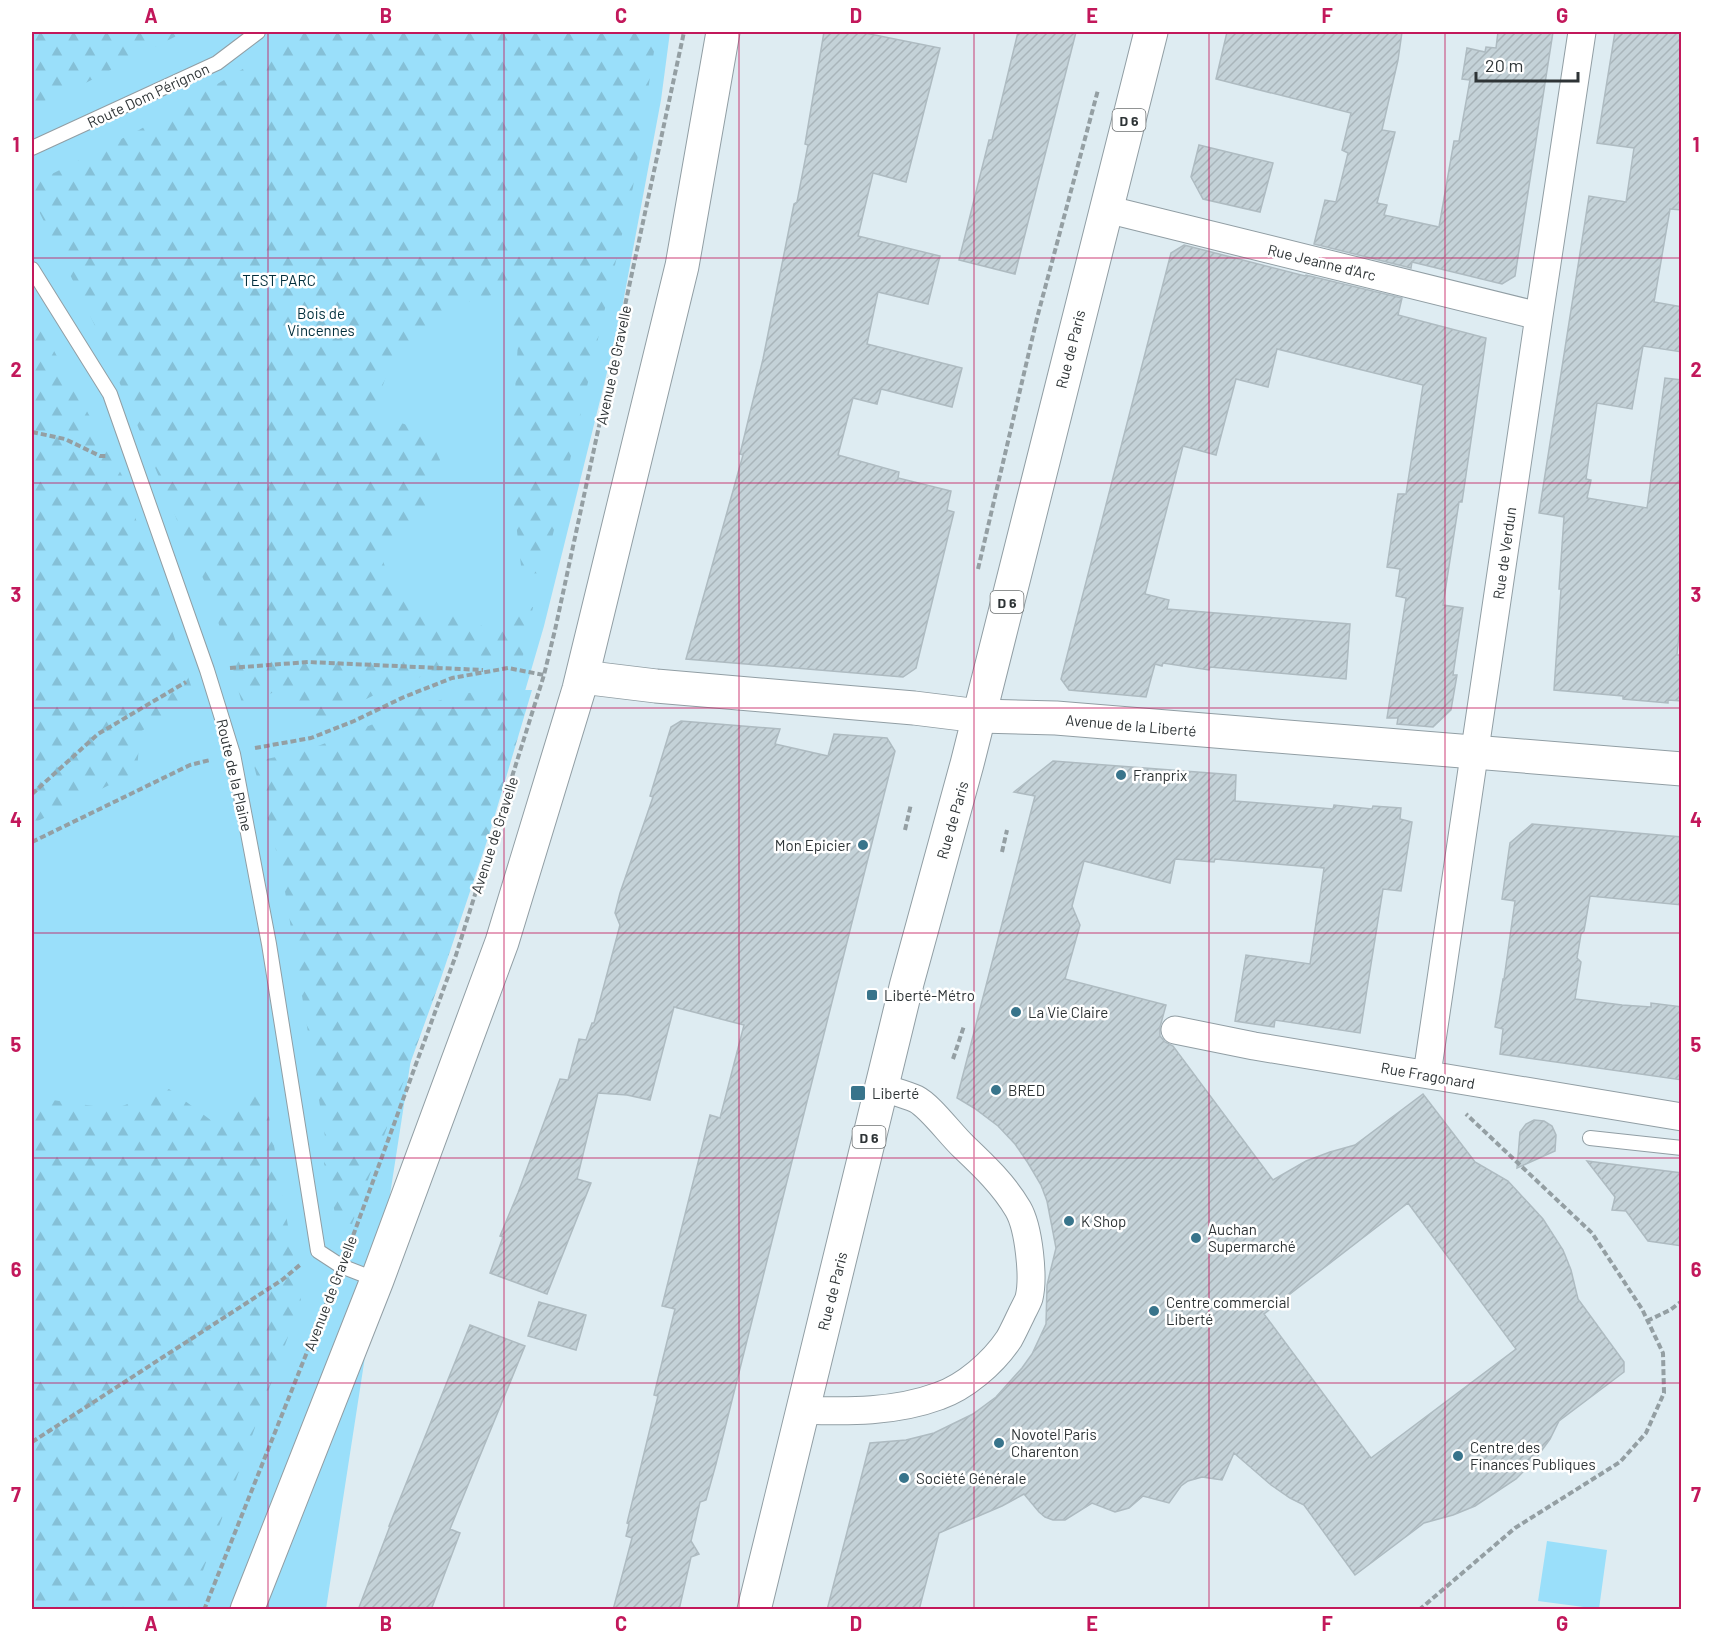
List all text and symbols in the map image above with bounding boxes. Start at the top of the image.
text: A [144,3,158,27]
text: B [380,3,392,27]
text: C [615,3,627,27]
text: D [850,3,862,27]
text: E [1086,3,1098,27]
text: F [1321,3,1333,27]
text: G [1556,3,1568,27]
scale bar [1476,45,1578,83]
text: 20 m [1485,54,1523,76]
street label: Route Dom Pérignon [84,59,212,131]
road number: D 6 [1112,109,1146,131]
text: 1 [12,132,20,156]
text: 1 [1692,132,1700,156]
street label: Rue Jeanne d'Arc [1266,240,1378,284]
park label: TEST PARC [242,271,316,289]
park label: Bois de Vincennes [287,304,355,339]
street label: Avenue de Gravelle [592,304,634,426]
street label: Rue de Paris [1052,308,1088,390]
text: 2 [10,357,22,381]
text: 2 [1690,357,1702,381]
street label: Rue de Verdun [1489,506,1519,600]
text: 3 [11,582,21,606]
text: 3 [1691,582,1701,606]
road number: D 6 [990,591,1024,613]
street label: Avenue de la Liberté [1065,710,1197,740]
street label: Route de la Plaine [213,717,257,833]
place label: Franprix [1133,766,1187,784]
marker: Franprix [1114,768,1128,782]
street label: Avenue de Gravelle [467,774,521,896]
street label: Rue de Paris [932,779,972,861]
text: 4 [10,807,22,831]
text: 4 [1690,807,1702,831]
place label: Mon Epicier [775,836,852,854]
marker: Mon Epicier [856,838,870,852]
place label: Liberté-Métro [884,986,975,1004]
marker: Liberté-Métro [865,988,879,1002]
place label: La Vie Claire [1028,1003,1108,1021]
marker: La Vie Claire [1009,1005,1023,1019]
text: 5 [11,1032,22,1056]
text: 5 [1691,1032,1702,1056]
street label: Rue Fragonard [1380,1058,1476,1092]
place label: BRED [1008,1081,1045,1099]
marker: BRED [989,1083,1003,1097]
marker: Liberté [849,1084,867,1102]
place label: Liberté [872,1084,919,1102]
road number: D 6 [852,1126,886,1148]
place label: K Shop [1081,1212,1126,1230]
marker: K Shop [1062,1214,1076,1228]
place label: Auchan Supermarché [1208,1220,1296,1255]
marker: Auchan Supermarché [1189,1231,1203,1245]
street label: Avenue de Gravelle [300,1233,360,1353]
street label: Rue de Paris [814,1250,850,1332]
text: 6 [11,1257,22,1281]
text: 6 [1691,1257,1702,1281]
place label: Centre commercial Liberté [1166,1293,1290,1328]
marker: Centre commercial Liberté [1147,1304,1161,1318]
place label: Novotel Paris Charenton [1011,1425,1097,1460]
marker: Novotel Paris Charenton [992,1436,1006,1450]
place label: Centre des Finances Publiques [1470,1438,1596,1473]
marker: Centre des Finances Publiques [1451,1449,1465,1463]
place label: Société Générale [916,1469,1026,1487]
marker: Société Générale [897,1471,911,1485]
text: 7 [11,1482,21,1506]
text: 7 [1691,1482,1701,1506]
text: A [144,1611,158,1635]
text: B [380,1611,392,1635]
text: C [615,1611,627,1635]
text: D [850,1611,862,1635]
text: E [1086,1611,1098,1635]
text: F [1321,1611,1333,1635]
text: G [1556,1611,1568,1635]

